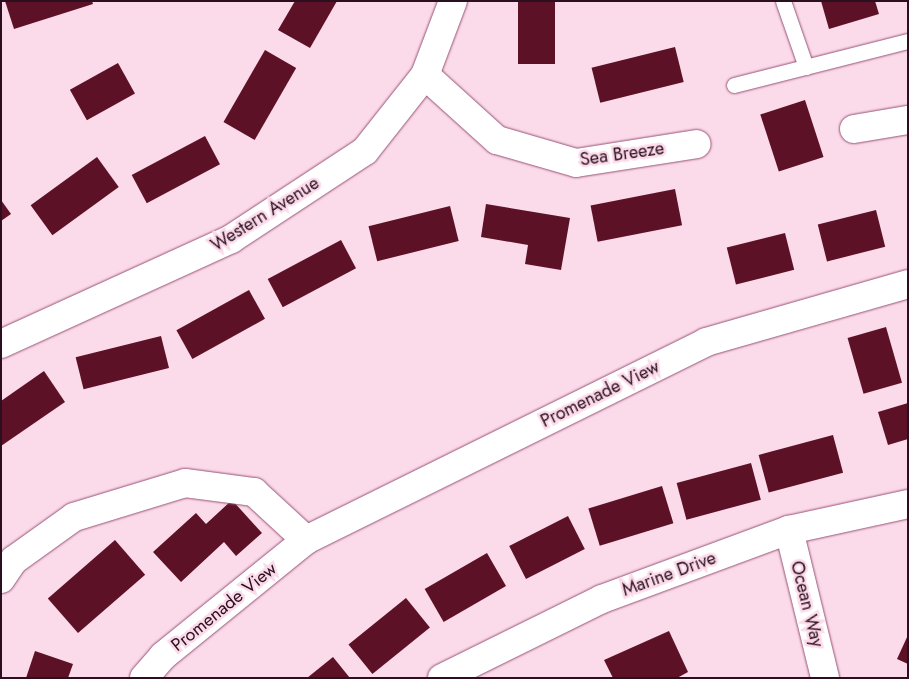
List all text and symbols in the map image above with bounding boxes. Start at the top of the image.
street label: Sea Breeze [579,137,665,171]
street label: Western Avenue [207,172,323,256]
street label: Promenade View [537,356,663,432]
street label: Marine Drive [619,547,719,601]
street label: Promenade View [167,558,281,656]
street label: Ocean Way [786,559,828,649]

